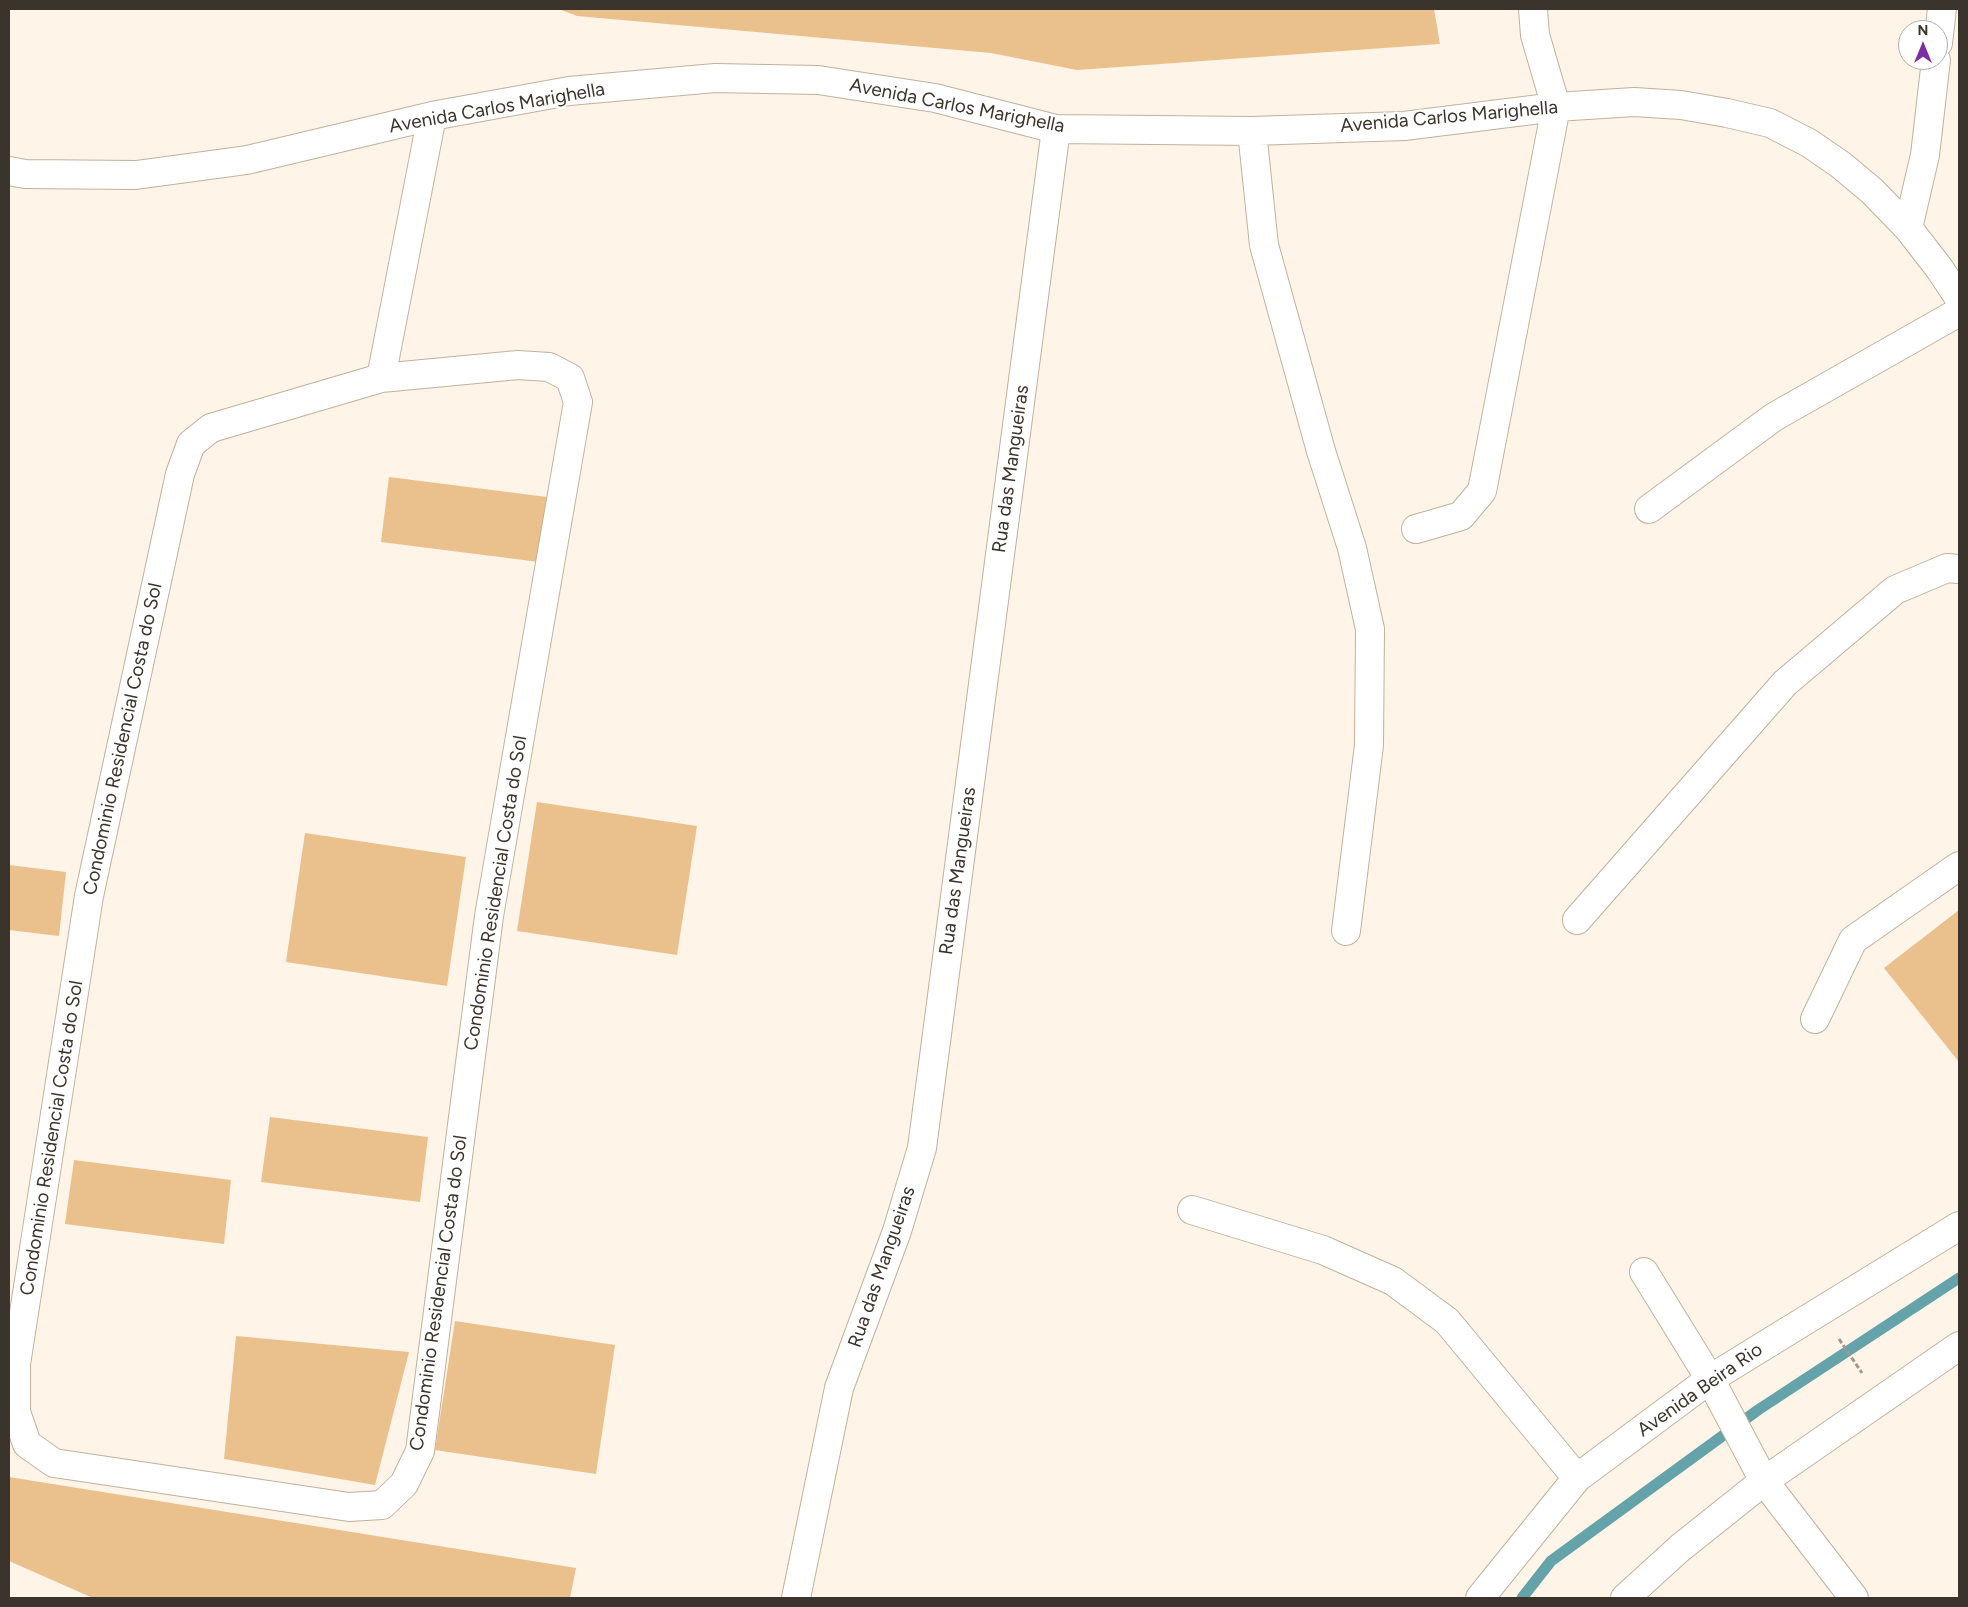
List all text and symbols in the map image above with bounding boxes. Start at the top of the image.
north arrow [1898,20,1948,70]
text: N [1918,22,1928,39]
street label: Avenida Carlos Marighella [848,74,1066,138]
street label: Avenida Carlos Marighella [387,78,607,138]
street label: Avenida Carlos Marighella [1339,96,1559,138]
street label: Rua das Mangueiras [988,384,1034,554]
street label: Condominio Residencial Costa do Sol [79,581,167,897]
street label: Condominio Residencial Costa do Sol [460,734,532,1052]
street label: Rua das Mangueiras [935,786,981,956]
street label: Condominio Residencial Costa do Sol [16,979,88,1297]
street label: Condominio Residencial Costa do Sol [406,1134,472,1452]
street label: Rua das Mangueiras [844,1183,920,1351]
street label: Avenida Beira Rio [1633,1338,1767,1442]

